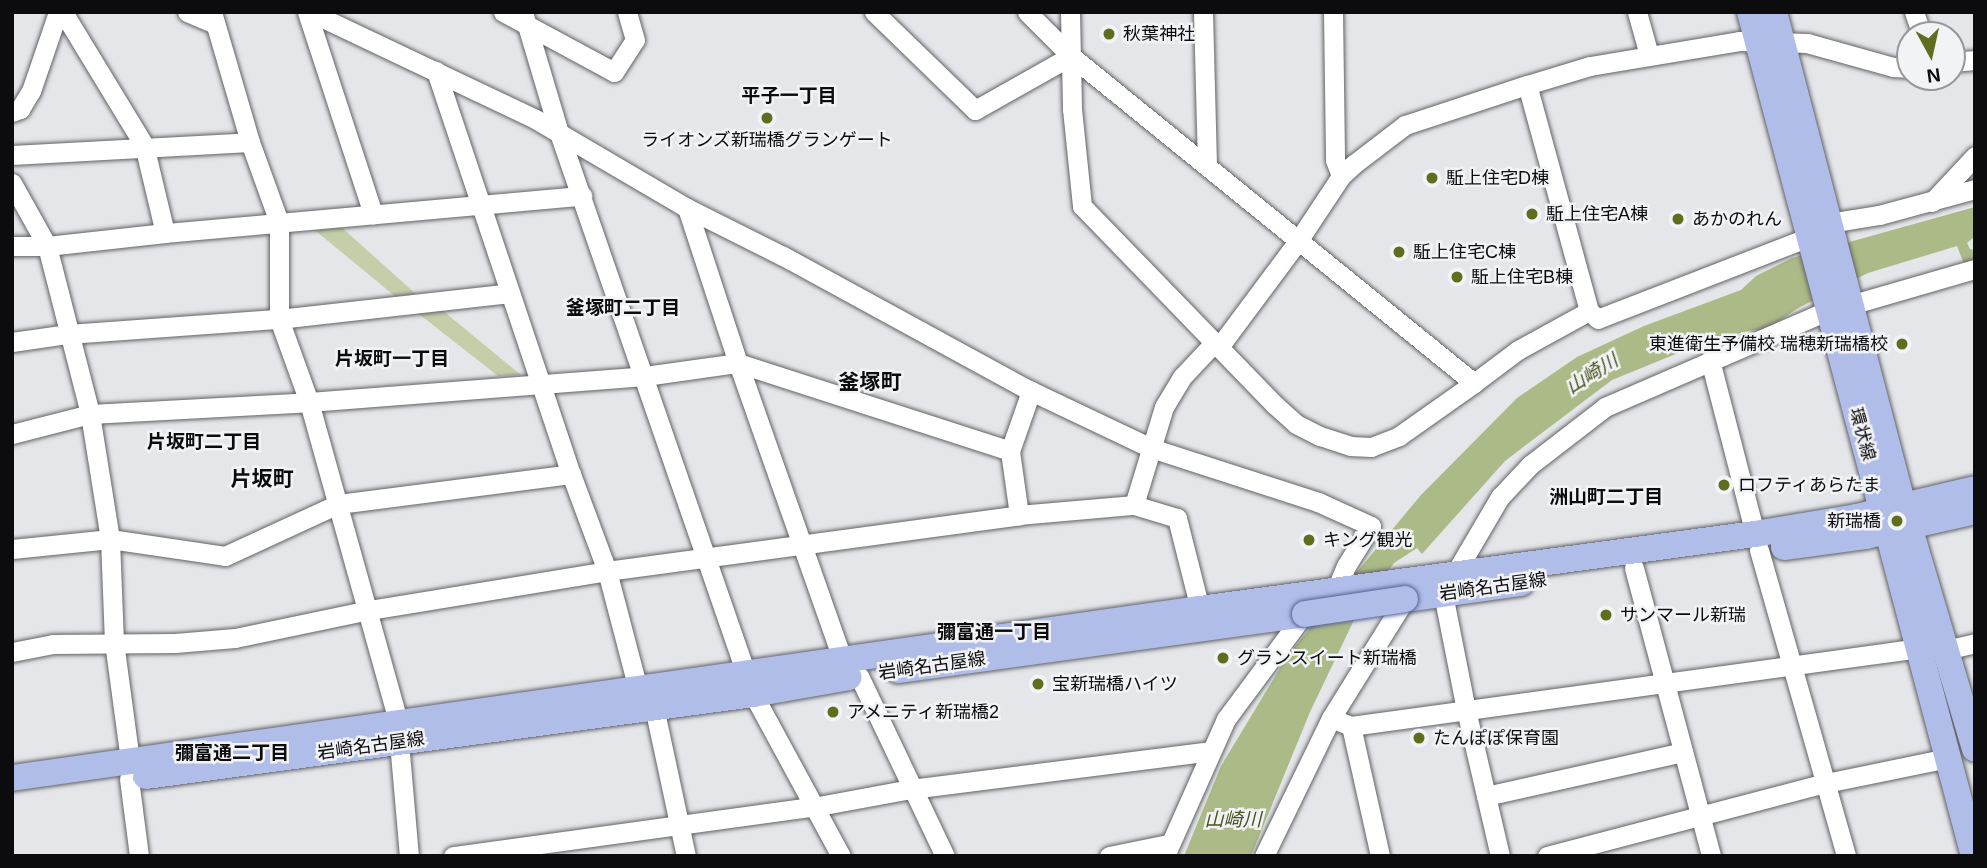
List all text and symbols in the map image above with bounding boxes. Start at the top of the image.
north arrow [1896,21,1966,91]
place label: 秋葉神社 [1123,23,1195,45]
marker: 秋葉神社 [1101,26,1117,42]
text: N [1925,64,1942,87]
district label: 平子一丁目 [742,85,836,107]
marker: ライオンズ新瑞橋グランゲート [759,110,775,126]
place label: ライオンズ新瑞橋グランゲート [641,129,893,151]
place label: 駈上住宅D棟 [1446,167,1549,189]
marker: 駈上住宅D棟 [1424,170,1440,186]
place label: 駈上住宅A棟 [1546,203,1648,225]
marker: 駈上住宅A棟 [1524,206,1540,222]
place label: あかのれん [1692,208,1782,230]
marker: あかのれん [1670,211,1686,227]
place label: 駈上住宅C棟 [1413,241,1516,263]
marker: 駈上住宅C棟 [1391,244,1407,260]
place label: 駈上住宅B棟 [1471,266,1573,288]
marker: 駈上住宅B棟 [1449,269,1465,285]
district label: 釜塚町二丁目 [566,297,680,319]
place label: 東進衛生予備校 瑞穂新瑞橋校 [1649,333,1888,355]
marker: 東進衛生予備校 瑞穂新瑞橋校 [1894,336,1910,352]
district label: 片坂町一丁目 [335,348,449,370]
water label: 山崎川 [1562,349,1622,399]
district label: 釜塚町 [839,369,901,395]
street label: 環状線 [1845,405,1879,463]
district label: 片坂町二丁目 [147,431,261,453]
district label: 片坂町 [231,466,293,492]
place label: ロフティあらたま [1738,474,1882,496]
marker: ロフティあらたま [1716,477,1732,493]
district label: 洲山町二丁目 [1549,486,1663,508]
place label: 新瑞橋 [1827,510,1881,532]
marker: 新瑞橋 [1887,511,1907,531]
place label: キング観光 [1323,529,1413,551]
marker: キング観光 [1301,532,1317,548]
street label: 岩崎名古屋線 [1438,569,1548,605]
place label: サンマール新瑞 [1620,604,1746,626]
marker: サンマール新瑞 [1598,607,1614,623]
district label: 彌富通一丁目 [937,621,1051,643]
place label: グランスイート新瑞橋 [1237,647,1417,669]
street label: 岩崎名古屋線 [877,648,987,684]
marker: グランスイート新瑞橋 [1215,650,1231,666]
place label: 宝新瑞橋ハイツ [1052,673,1178,695]
marker: 宝新瑞橋ハイツ [1030,676,1046,692]
place label: アメニティ新瑞橋2 [847,701,1001,723]
marker: アメニティ新瑞橋2 [825,704,841,720]
place label: たんぽぽ保育園 [1433,727,1559,749]
street label: 岩崎名古屋線 [316,728,426,764]
marker: たんぽぽ保育園 [1411,730,1427,746]
district label: 彌富通二丁目 [175,742,289,764]
water label: 山崎川 [1205,809,1261,831]

